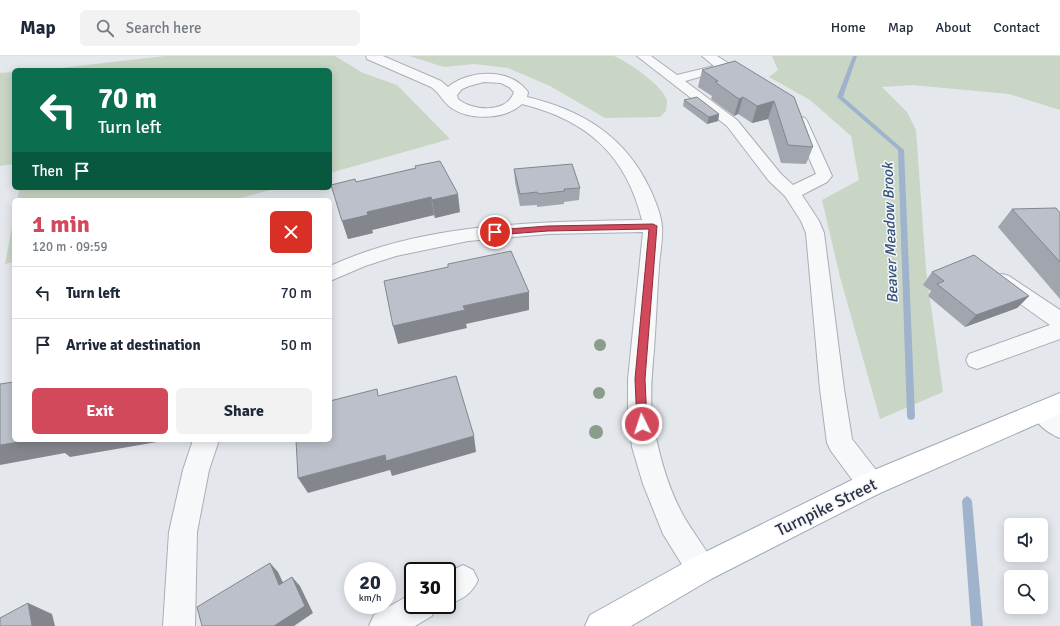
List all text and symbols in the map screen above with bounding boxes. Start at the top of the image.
search box [80,10,360,46]
text: Map [20,16,56,40]
icon: search [94,17,116,39]
text: Search here [126,19,201,37]
text: Home [831,19,866,36]
text: Map [888,19,913,36]
text: About [935,19,971,36]
text: Contact [993,19,1040,36]
text: 70 m [98,82,157,116]
icon: left [32,84,84,136]
text: Turn left [98,116,161,138]
icon: arrive [71,160,93,182]
water label: Beaver Meadow Brook [878,161,901,304]
text: Then [32,162,63,180]
text: 1 min [32,209,90,239]
button: close [270,211,312,253]
pin [478,215,512,249]
icon: arrive [484,221,506,243]
text: 120 m · 09:59 [32,239,108,255]
icon: left [32,282,54,304]
text: Turn left [66,284,120,302]
text: 70 m [281,284,312,302]
icon: arrive [32,334,54,356]
text: Arrive at destination [66,336,201,354]
text: 50 m [281,336,312,354]
button: Exit [32,388,168,434]
button: Share [176,388,312,434]
position arrow [621,403,663,445]
street label: Turnpike Street [772,474,880,541]
map controls [1004,518,1048,614]
button: sound [1004,518,1048,562]
speed limit sign: 30 [404,562,456,614]
text: 20 [359,570,381,595]
button: search [1004,570,1048,614]
text: km/h [359,592,381,604]

